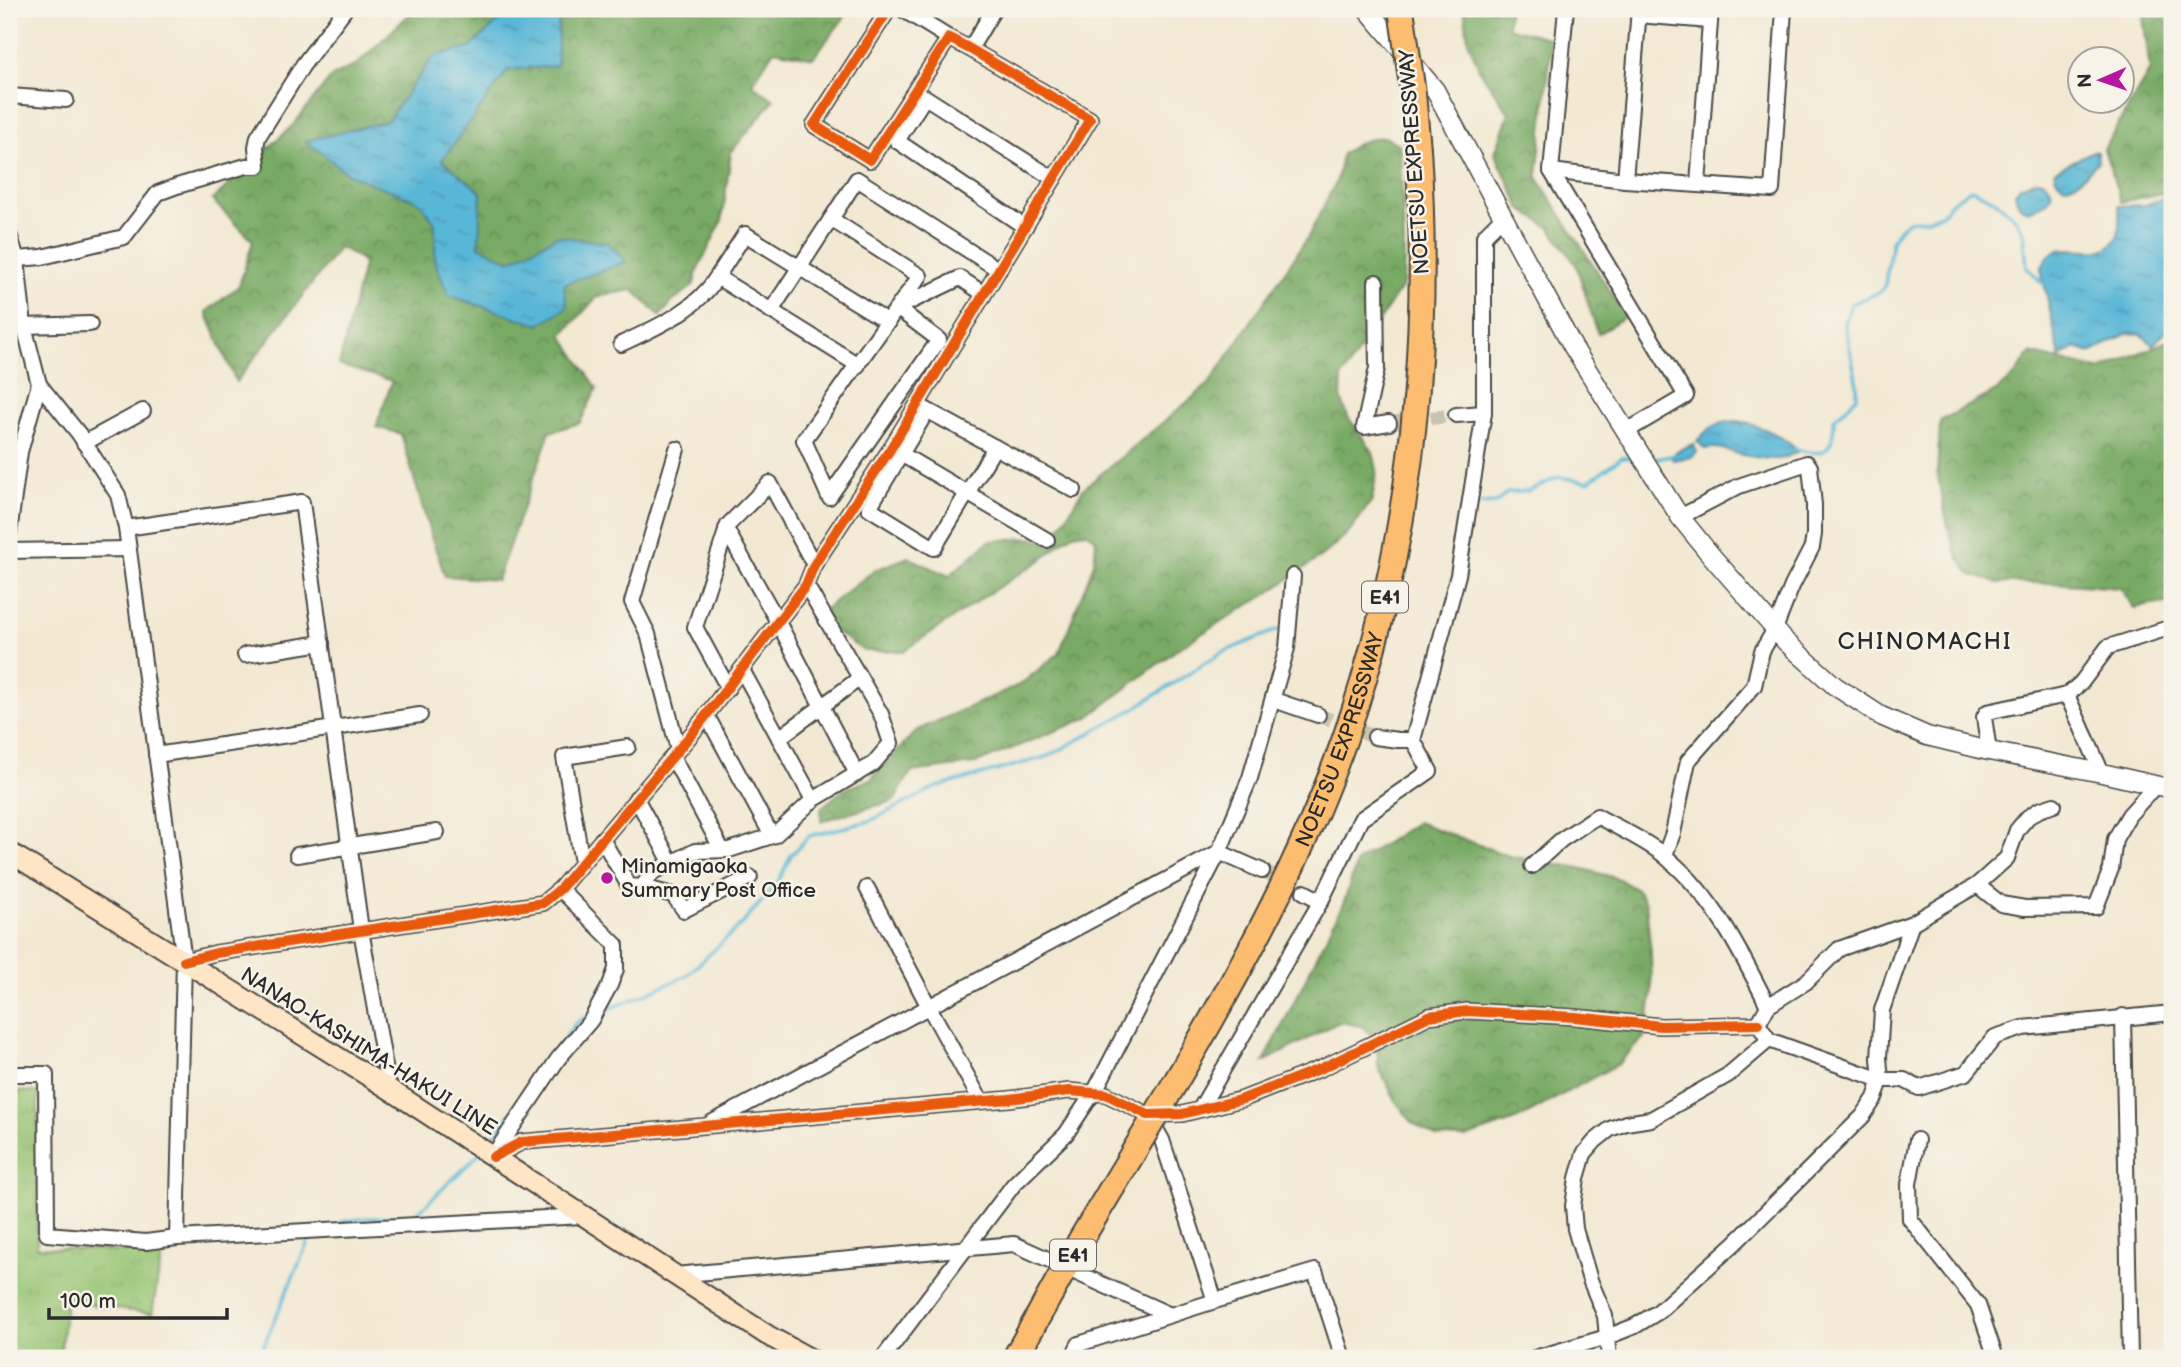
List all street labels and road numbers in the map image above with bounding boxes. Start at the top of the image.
street label: NOETSU EXPRESSWAY [1394,48,1435,275]
road number: E41 [1362,582,1408,612]
street label: NOETSU EXPRESSWAY [1291,629,1389,851]
street label: NANAO-KASHIMA-HAKUI LINE [236,962,501,1141]
road number: E41 [1050,1240,1096,1270]

